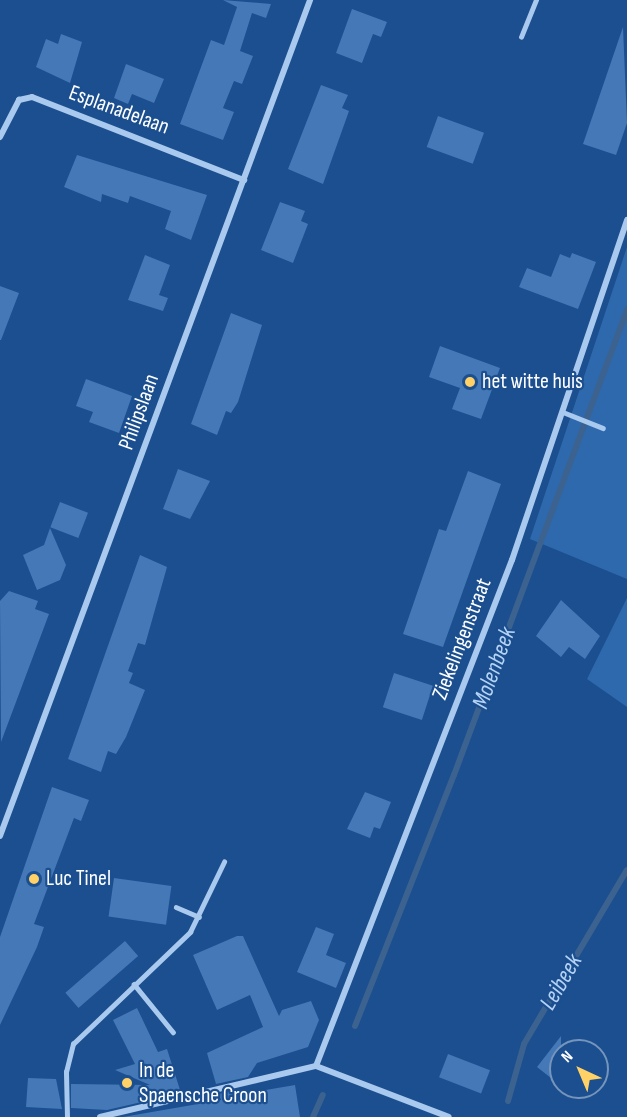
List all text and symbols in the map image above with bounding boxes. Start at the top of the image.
street label: Esplanadelaan [65,80,173,140]
place label: het witte huis [482,369,583,395]
street label: Philipslaan [113,370,165,454]
marker: het witte huis [463,375,477,389]
street label: Ziekelingenstraat [427,574,497,704]
water label: Molenbeek [466,623,522,713]
place label: Luc Tinel [46,866,111,892]
marker: Luc Tinel [27,872,41,886]
water label: Leibeek [534,949,588,1015]
north arrow [549,1039,609,1099]
text: N [558,1047,577,1067]
place label: In de Spaensche Croon [139,1057,267,1108]
marker: In de Spaensche Croon [120,1076,134,1090]

